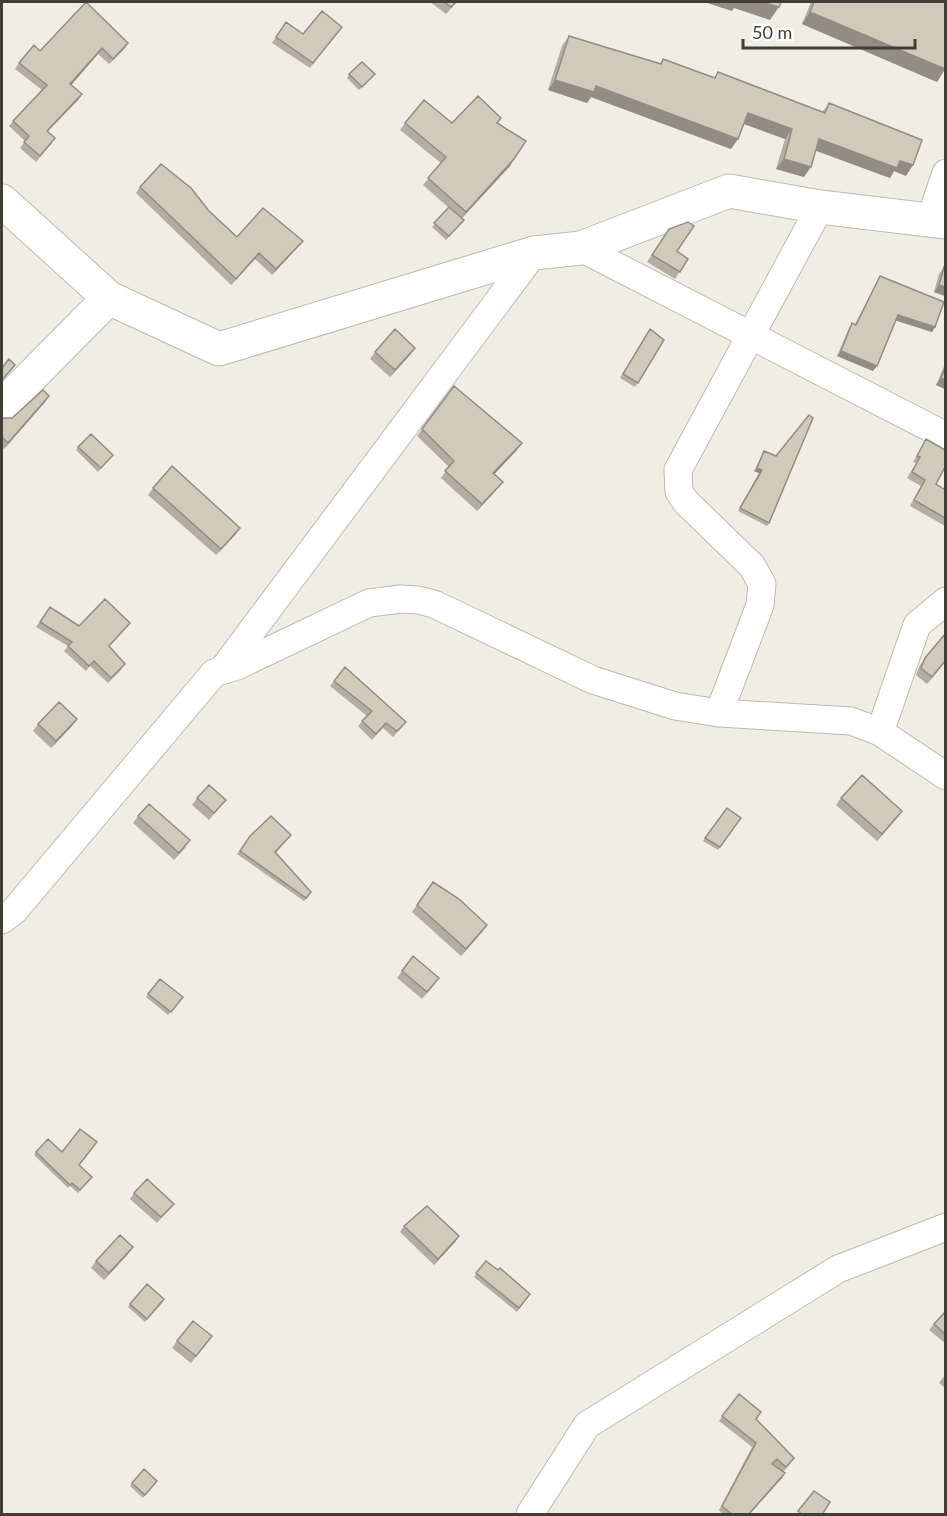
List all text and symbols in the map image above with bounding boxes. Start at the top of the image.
scale bar [743,12,916,50]
text: 50 m [752,21,792,43]

